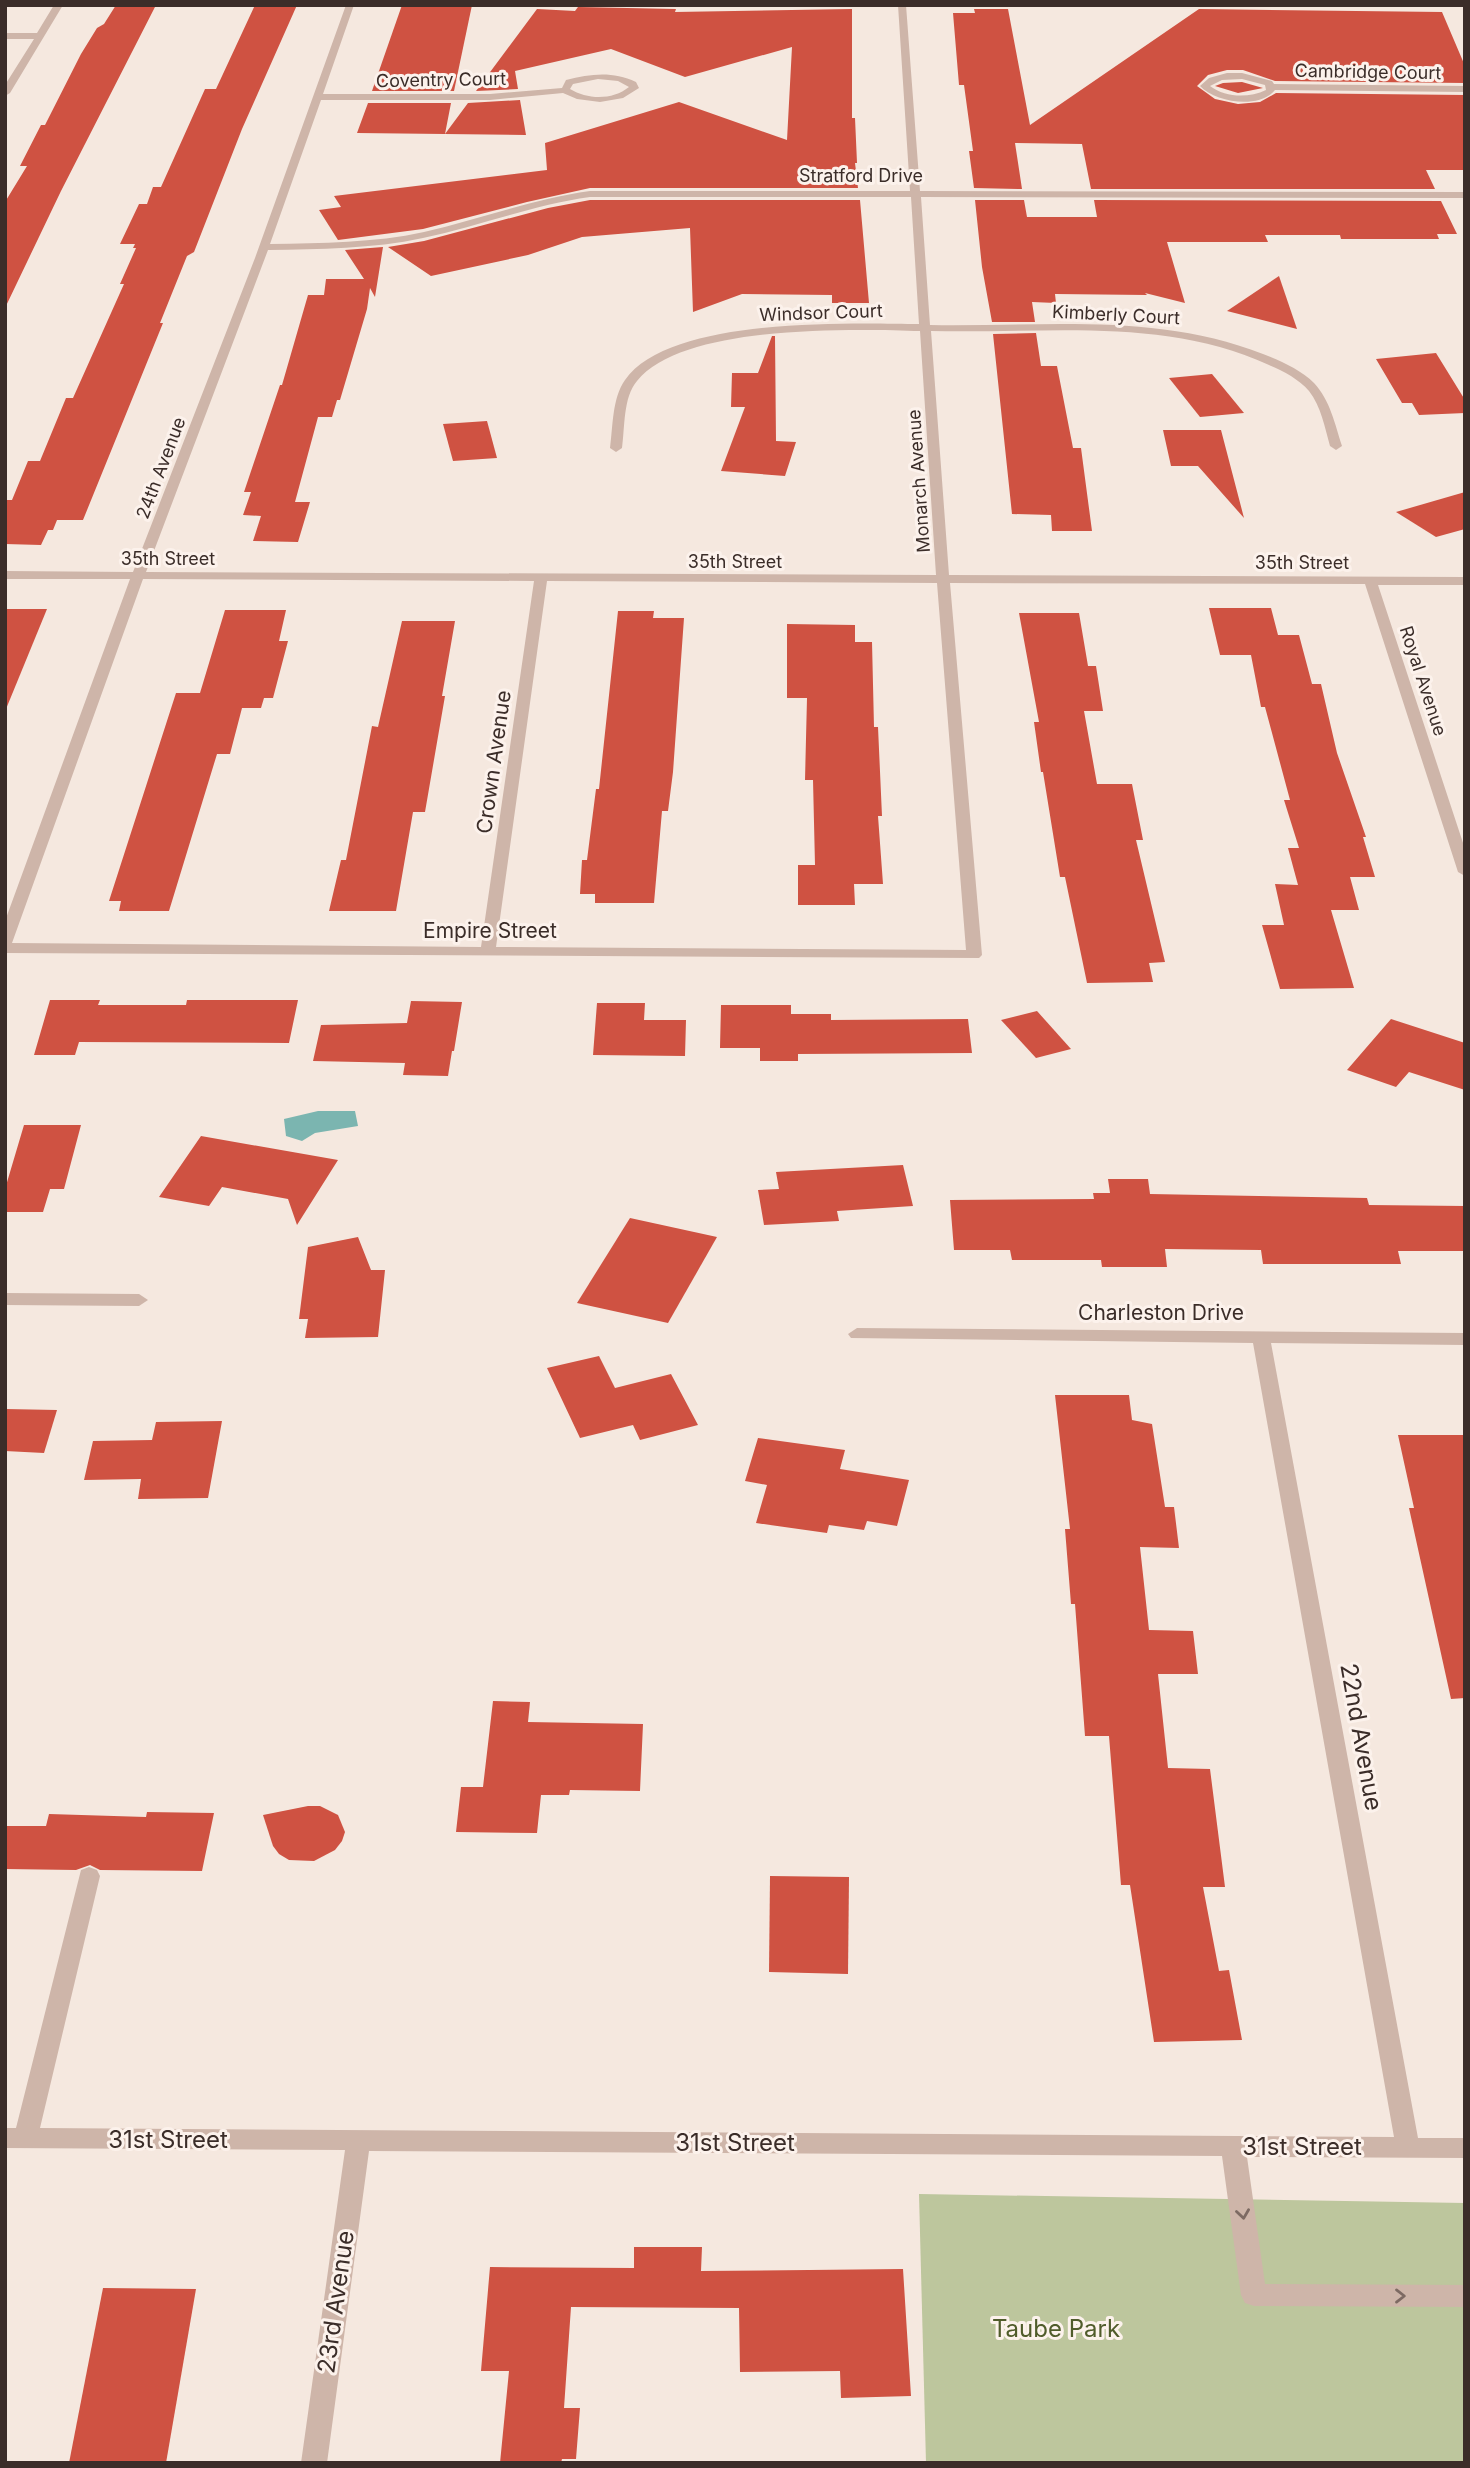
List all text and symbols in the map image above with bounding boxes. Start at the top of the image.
street label: Cambridge Court [1295,60,1442,83]
street label: Coventry Court [376,68,506,91]
street label: Stratford Drive [799,165,923,186]
street label: Windsor Court [759,300,883,325]
street label: Kimberly Court [1051,301,1181,328]
street label: Monarch Avenue [903,409,934,553]
street label: 24th Avenue [132,414,190,522]
street label: 35th Street [121,548,215,569]
street label: 35th Street [688,551,782,572]
street label: 35th Street [1255,552,1349,573]
street label: Royal Avenue [1396,623,1451,739]
street label: Crown Avenue [471,689,516,835]
street label: Empire Street [423,918,557,943]
street label: Charleston Drive [1078,1300,1244,1325]
street label: 22nd Avenue [1334,1661,1389,1813]
street label: 31st Street [108,2125,228,2154]
street label: 31st Street [675,2128,795,2157]
street label: 31st Street [1242,2132,1362,2161]
one-way arrow [1235,2208,1250,2220]
street label: 23rd Avenue [311,2229,360,2375]
one-way arrow [1395,2288,1406,2304]
park label: Taube Park [992,2314,1120,2343]

